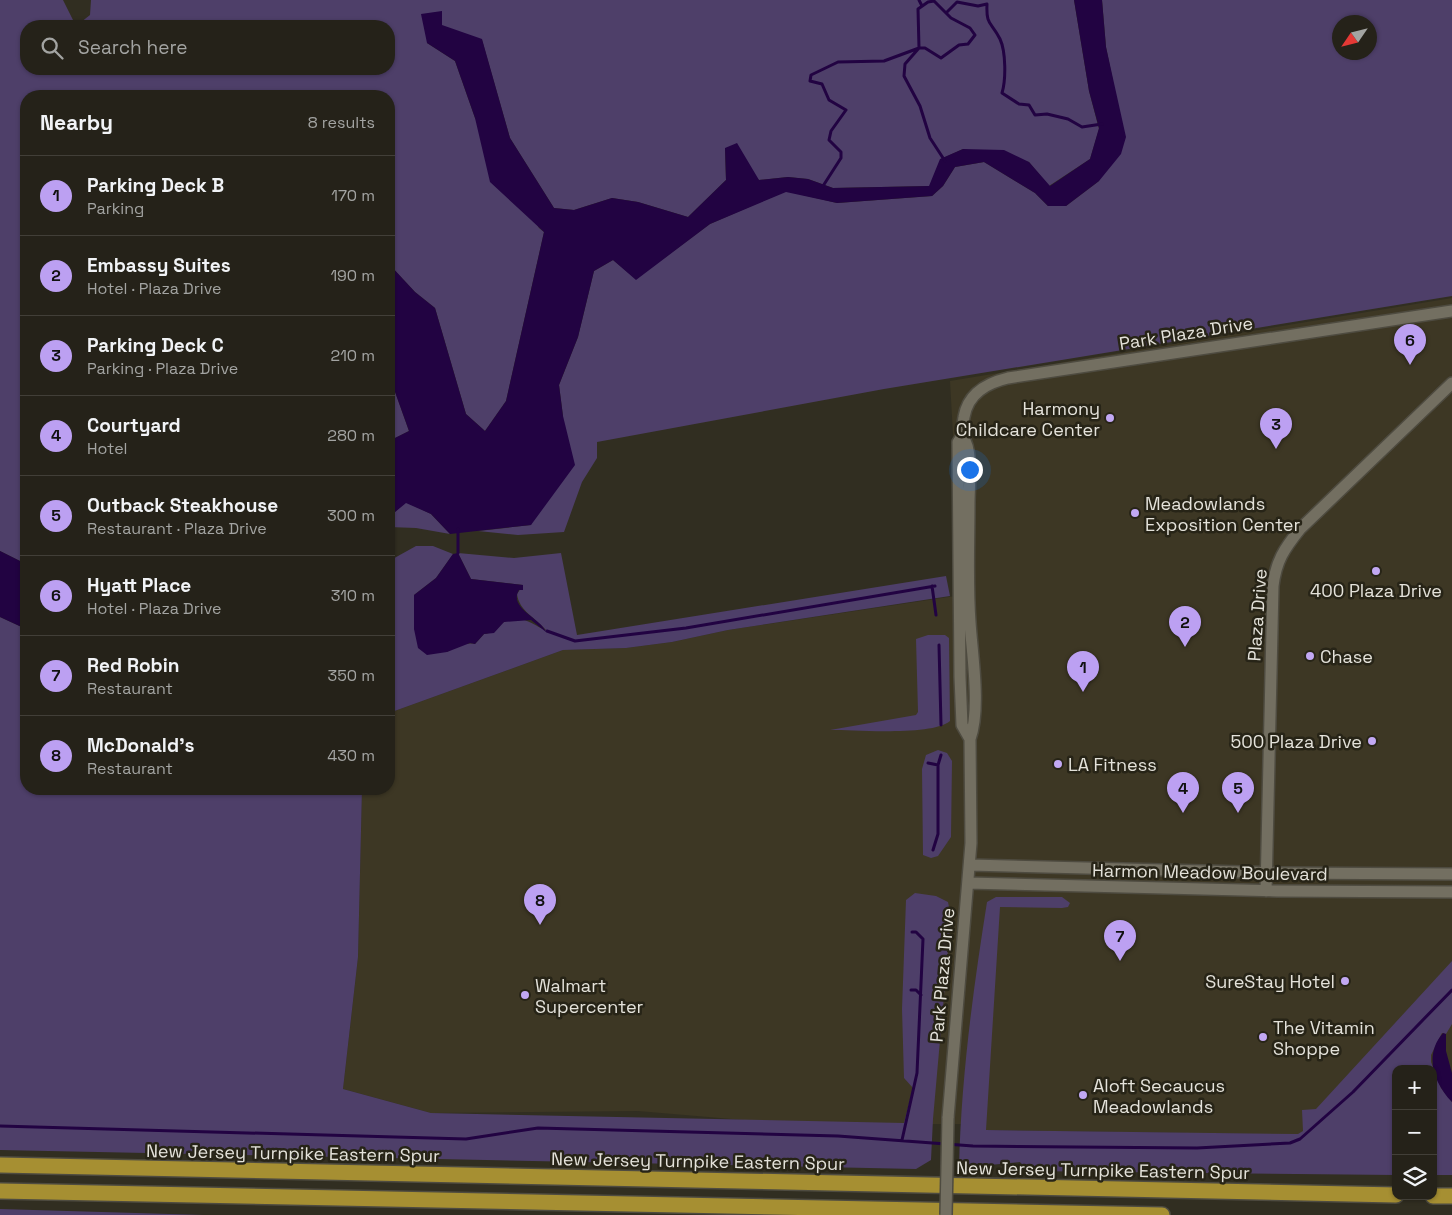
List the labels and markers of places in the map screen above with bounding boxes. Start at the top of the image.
pin: 6 [1394,324,1426,365]
place label: Harmony Childcare Center [956,397,1100,441]
pin: 3 [1260,408,1292,449]
marker: Harmony Childcare Center [1104,412,1116,424]
place label: Meadowlands Exposition Center [1145,492,1300,536]
marker: Meadowlands Exposition Center [1129,507,1141,519]
marker: 400 Plaza Drive [1370,565,1382,577]
place label: 400 Plaza Drive [1310,579,1442,602]
pin: 2 [1169,606,1201,647]
place label: Chase [1320,645,1373,668]
marker: Chase [1304,650,1316,662]
pin: 1 [1067,651,1099,692]
place label: 500 Plaza Drive [1231,730,1362,753]
marker: 500 Plaza Drive [1366,735,1378,747]
place label: LA Fitness [1068,753,1157,776]
marker: LA Fitness [1052,758,1064,770]
pin: 4 [1167,772,1199,813]
pin: 5 [1222,772,1254,813]
pin: 8 [524,884,556,925]
pin: 7 [1104,920,1136,961]
place label: SureStay Hotel [1205,970,1335,993]
place label: Walmart Supercenter [535,974,644,1018]
marker: SureStay Hotel [1339,975,1351,987]
marker: Walmart Supercenter [519,989,531,1001]
place label: The Vitamin Shoppe [1273,1016,1375,1060]
marker: The Vitamin Shoppe [1257,1031,1269,1043]
place label: Aloft Secaucus Meadowlands [1093,1074,1225,1118]
marker: Aloft Secaucus Meadowlands [1077,1089,1089,1101]

